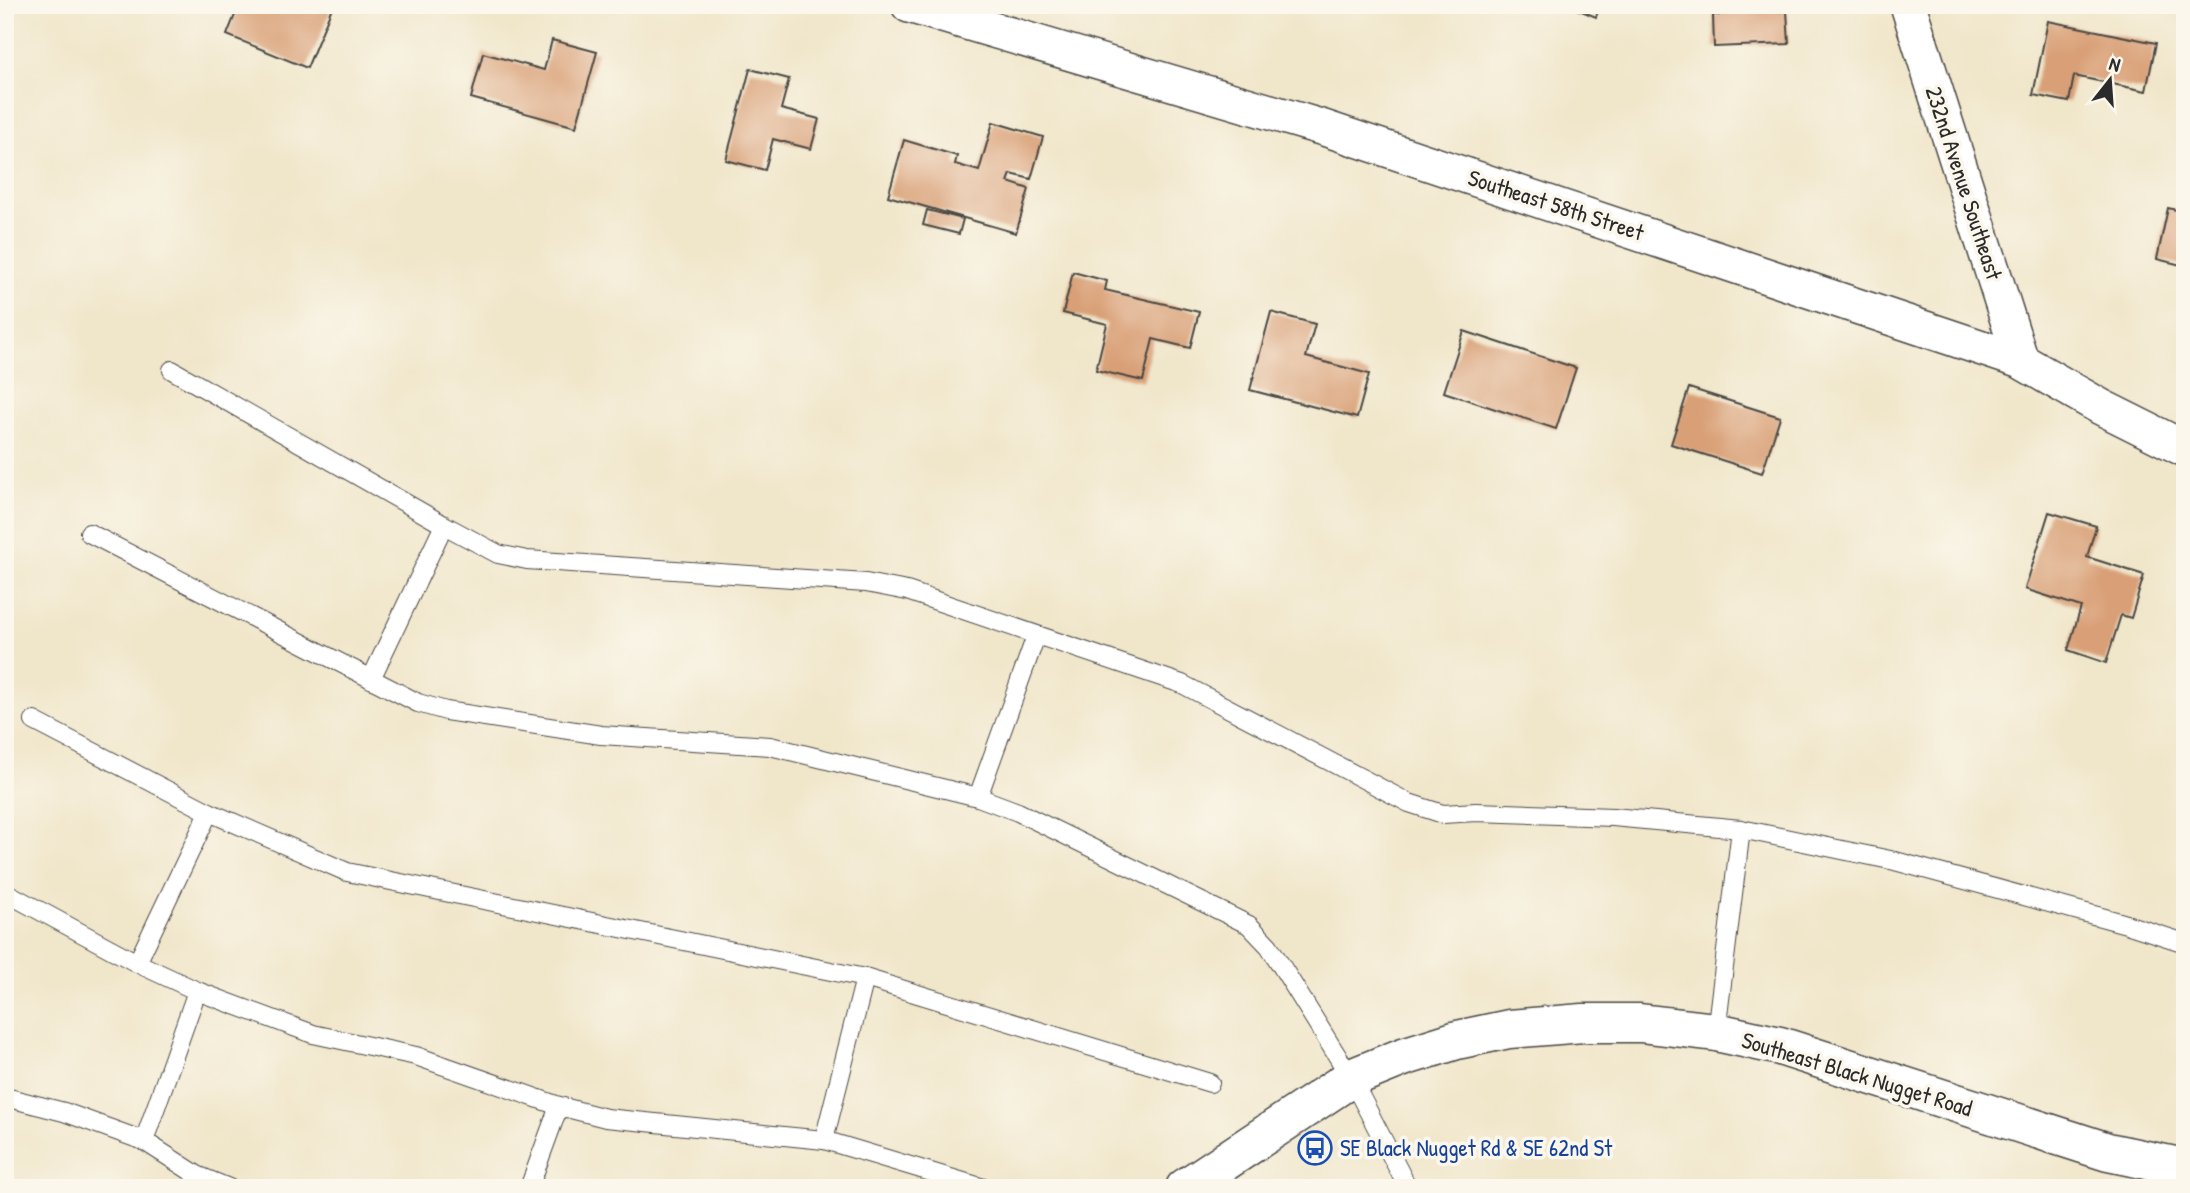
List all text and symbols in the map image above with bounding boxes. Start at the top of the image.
north arrow [2074,46,2144,116]
text: N [2106,50,2124,78]
street label: 232nd Avenue Southeast [1919,82,2011,285]
street label: Southeast 58th Street [1464,162,1649,248]
street label: Southeast Black Nugget Road [1738,1024,1976,1123]
bus stop icon: SE Black Nugget Rd & SE 62nd St [1296,1129,1334,1167]
place label: SE Black Nugget Rd & SE 62nd St [1340,1132,1613,1163]

